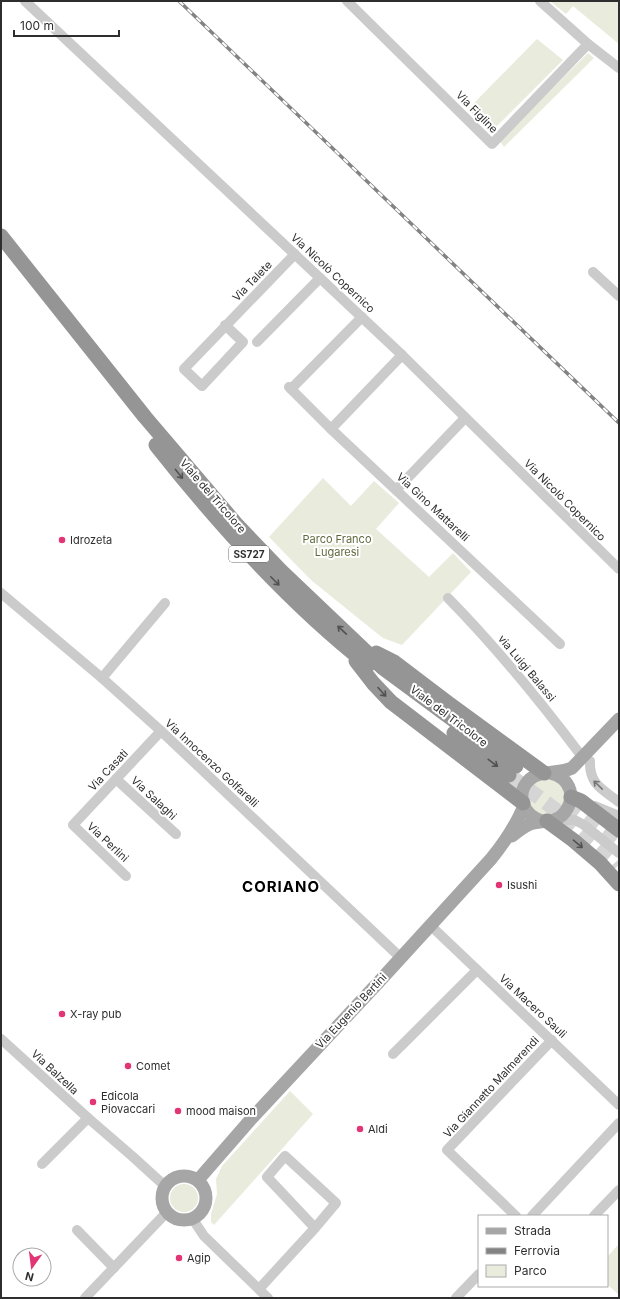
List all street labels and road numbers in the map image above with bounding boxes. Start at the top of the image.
street label: Via Figline [453,88,501,136]
street label: Via Nicolò Copernico [288,230,378,316]
street label: Via Talete [229,258,275,304]
street label: Viale del Tricolore [177,456,249,536]
street label: Via Nicolò Copernico [521,456,609,544]
street label: Via Gino Mattarelli [394,470,472,544]
road number: SS727 [229,546,269,562]
street label: via Luigi Balassi [495,632,559,704]
street label: Viale del Tricolore [407,682,491,750]
street label: Via Innocenzo Golfarelli [162,716,262,810]
street label: Via Casati [85,746,131,794]
street label: Via Salaghi [128,773,180,823]
street label: Via Perlini [84,819,132,865]
street label: Via Eugenio Bertini [312,970,390,1052]
street label: Via Macero Sauli [496,971,570,1041]
street label: Via Giannetto Malmerendi [440,1033,542,1141]
street label: Via Balzella [29,1047,81,1097]

